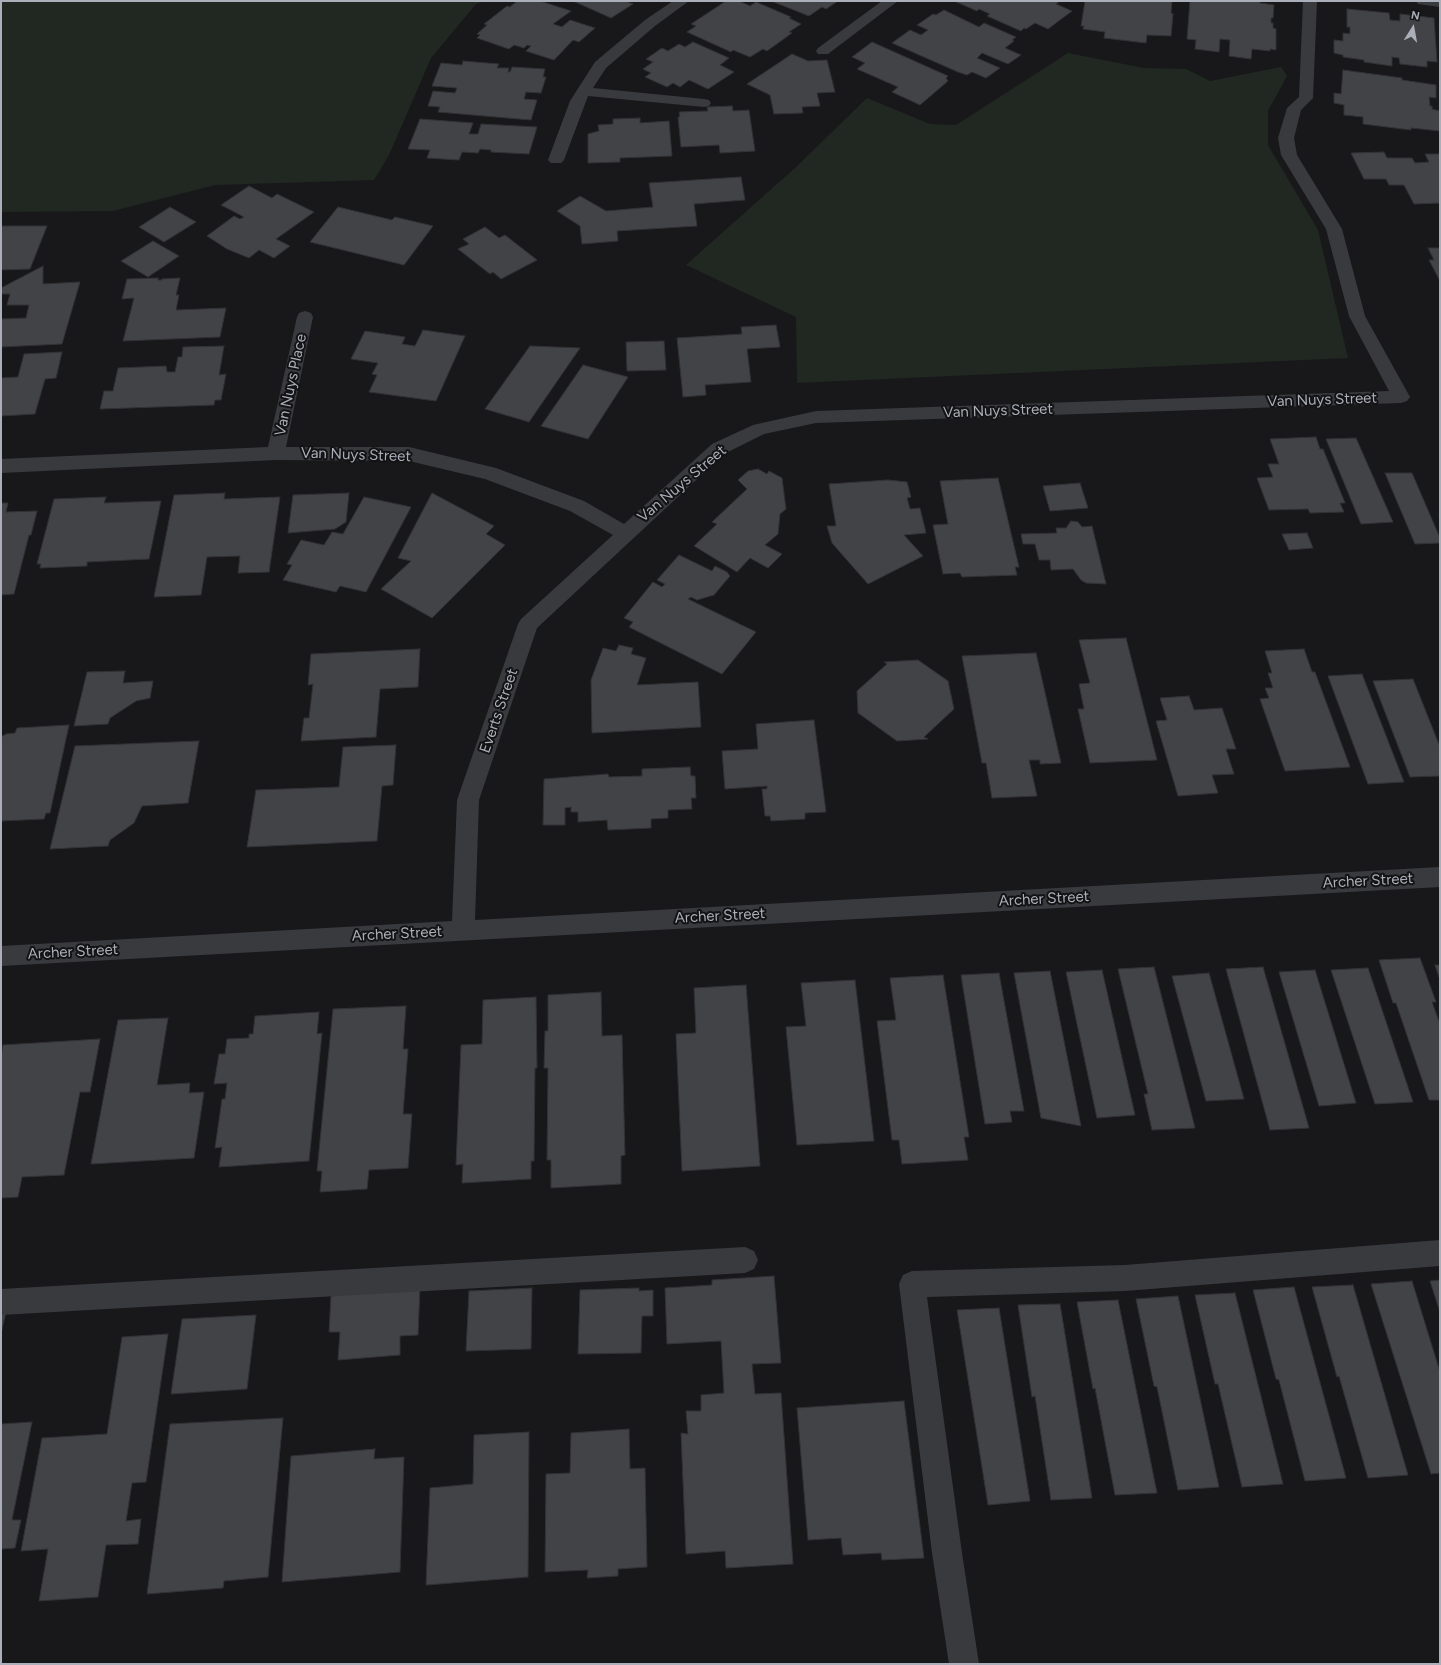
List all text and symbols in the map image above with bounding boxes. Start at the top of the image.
north arrow [1393,8,1433,48]
text: N [1410,9,1421,23]
street label: Van Nuys Place [271,332,311,438]
street label: Van Nuys Street [1267,389,1377,411]
street label: Van Nuys Street [943,400,1053,422]
street label: Van Nuys Street [634,442,730,526]
street label: Van Nuys Street [301,444,411,466]
street label: Everts Street [476,666,522,756]
street label: Archer Street [1322,870,1414,892]
street label: Archer Street [998,888,1090,910]
street label: Archer Street [674,905,766,927]
street label: Archer Street [351,923,443,945]
street label: Archer Street [27,941,119,963]

